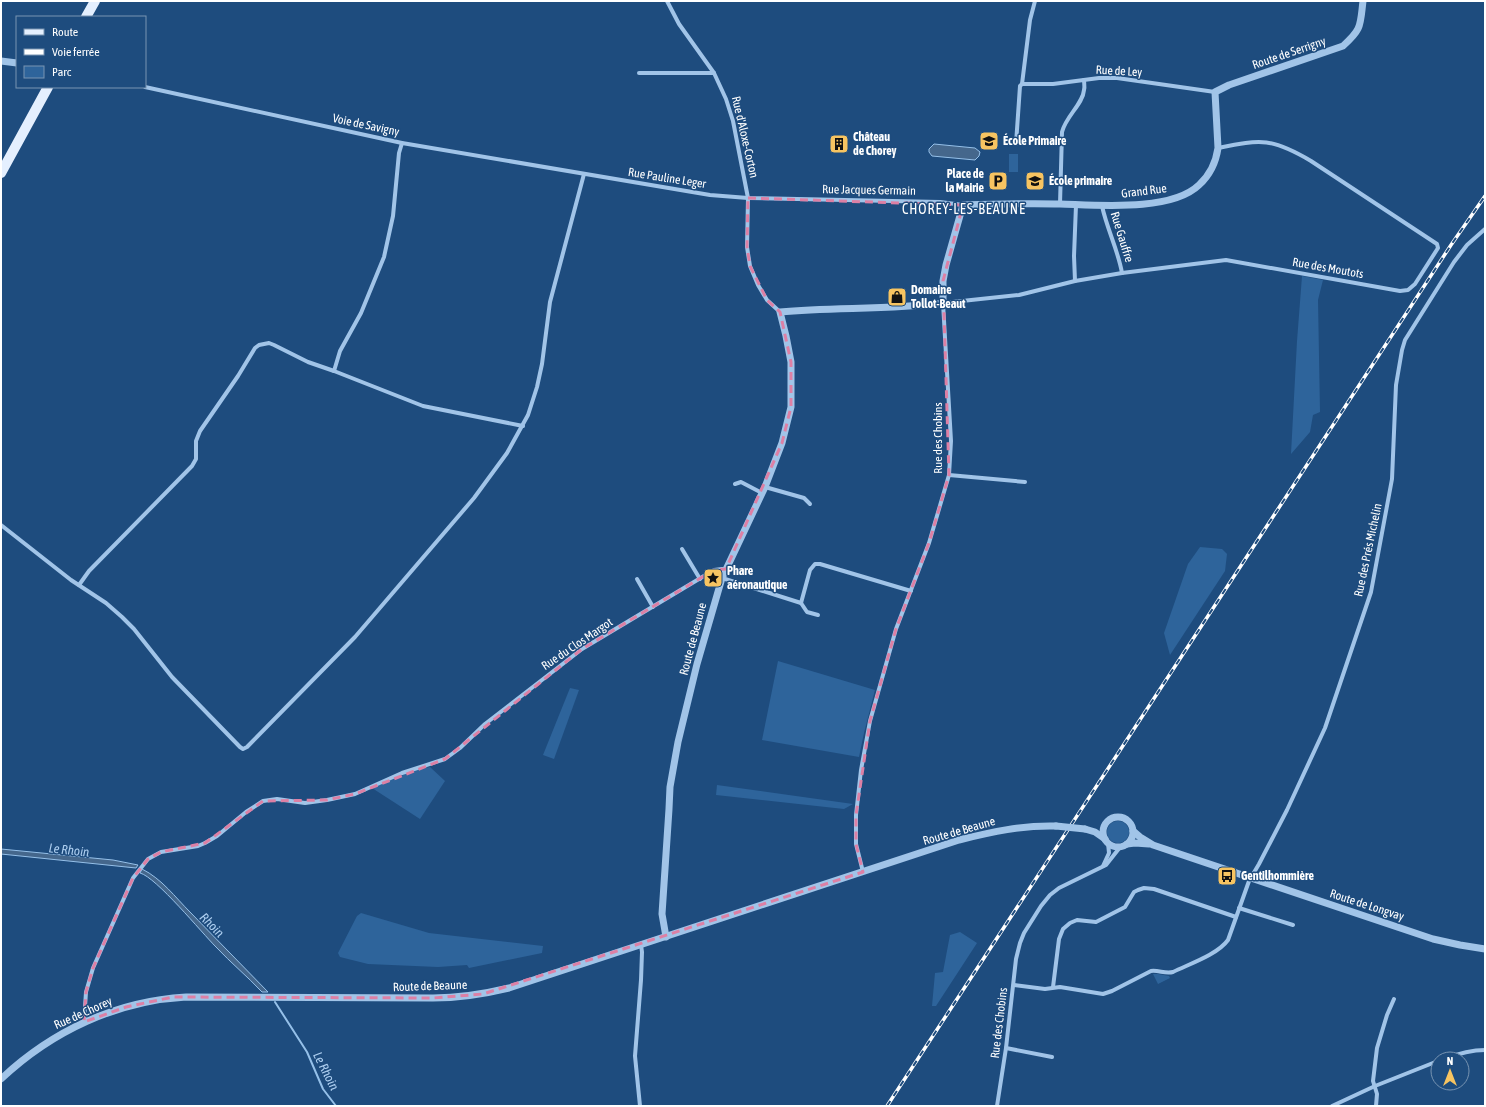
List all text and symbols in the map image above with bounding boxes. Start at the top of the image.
legend [16,16,146,88]
text: Route [52,25,78,39]
street label: Route de Serrigny [1250,34,1328,72]
text: Voie ferrée [52,45,100,59]
street label: Rue de Ley [1095,63,1143,79]
text: Parc [52,65,72,79]
street label: Rue d'Aloxe-Corton [729,95,761,179]
street label: Voie de Savigny [331,111,401,139]
place label: Château de Chorey [853,130,897,158]
school or university icon: École Primaire [978,130,1000,152]
building icon: Château de Chorey [828,133,850,155]
place label: École Primaire [1003,133,1067,148]
street label: Rue Pauline Leger [627,165,707,191]
place label: Place de la Mairie [945,167,985,195]
parking icon: Place de la Mairie [987,170,1009,192]
school or university icon: École primaire [1024,170,1046,192]
place label: École primaire [1049,173,1113,188]
street label: Grand Rue [1120,181,1168,201]
street label: Rue Jacques Germain [822,182,916,198]
district label: CHOREY-LES-BEAUNE [902,201,1026,217]
street label: Rue Gauffre [1108,210,1136,264]
street label: Rue des Moutots [1291,255,1365,281]
place label: Domaine Tollot-Beaut [911,283,966,311]
shop icon: Domaine Tollot-Beaut [886,286,908,308]
street label: Rue des Chobins [931,402,945,474]
street label: Rue des Prés Michelin [1351,502,1385,598]
place label: Phare aéronautique [727,564,788,592]
place icon: Phare aéronautique [702,567,724,589]
street label: Route de Beaune [677,601,709,677]
street label: Rue du Clos Margot [539,615,616,673]
street label: Route de Beaune [921,814,997,848]
water label: Le Rhoin [48,840,91,860]
bus stop icon: Gentilhommière [1216,865,1238,887]
place label: Gentilhommière [1241,869,1315,883]
street label: Route de Longvay [1328,886,1406,924]
water label: Rhoin [197,910,228,941]
street label: Route de Beaune [393,978,467,994]
street label: Rue des Chobins [988,987,1010,1059]
street label: Rue de Chorey [52,994,114,1032]
water label: Le Rhoin [310,1049,342,1093]
north arrow [1430,1051,1470,1091]
text: N [1447,1055,1453,1067]

